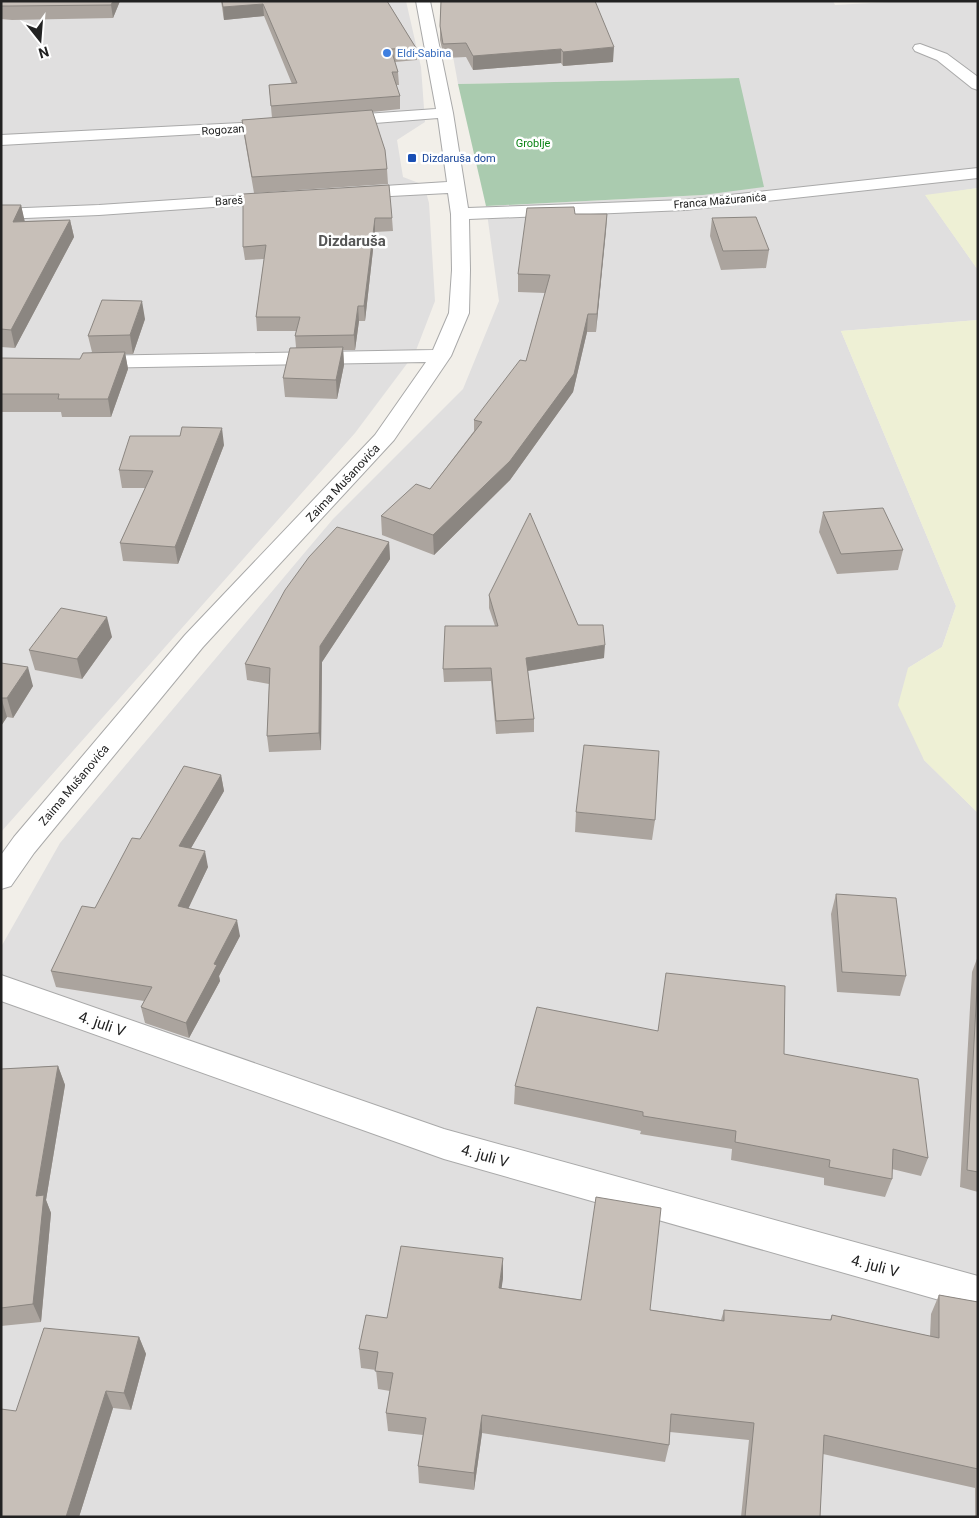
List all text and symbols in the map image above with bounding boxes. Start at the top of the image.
north arrow [15,15,65,65]
text: N [37,43,51,62]
marker: Eldi-Sabina [381,47,393,59]
place label: Eldi-Sabina [397,47,451,60]
street label: Rogozan [201,122,245,138]
park label: Groblje [516,137,551,150]
marker: Dizdaruša dom [406,152,418,164]
place label: Dizdaruša dom [422,152,496,165]
street label: Franca Mažuranića [673,190,767,212]
street label: Bareš [215,194,244,208]
district label: Dizdaruša [318,232,386,250]
street label: Zaima Mušanovića [303,441,383,525]
street label: Zaima Mušanovića [36,742,112,828]
street label: 4. juli V [76,1008,128,1041]
street label: 4. juli V [459,1141,511,1171]
street label: 4. juli V [849,1251,901,1281]

